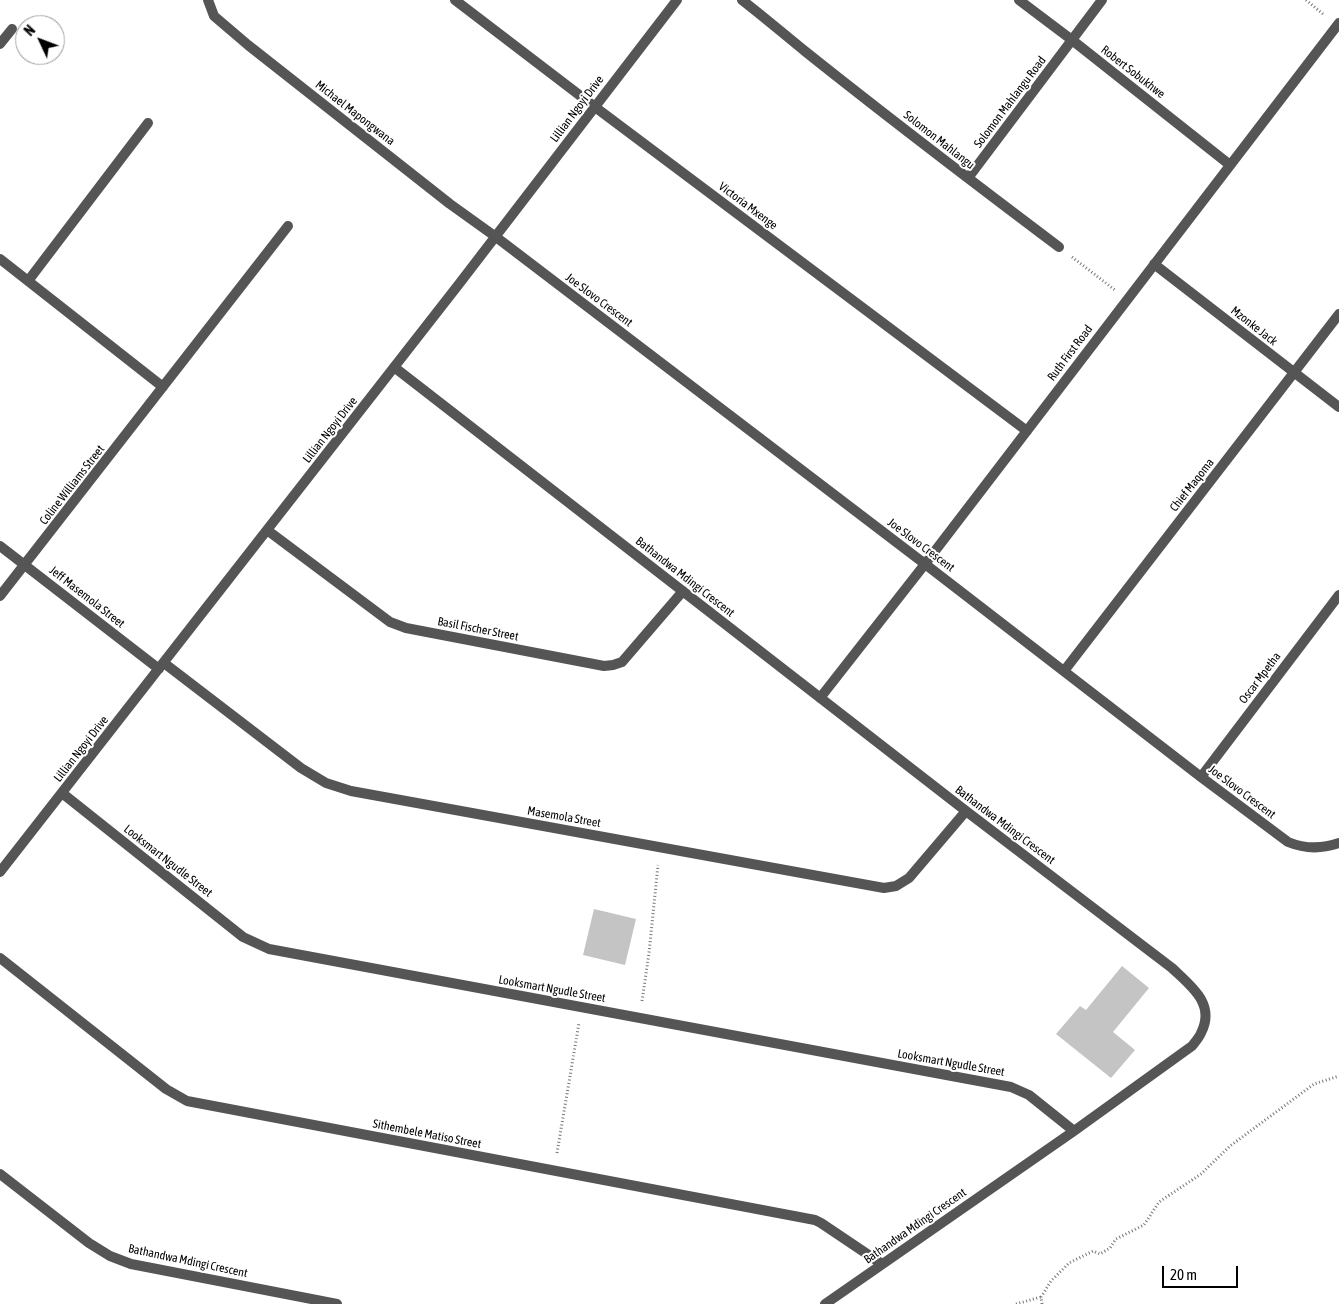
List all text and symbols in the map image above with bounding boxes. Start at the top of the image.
north arrow [15,15,65,65]
text: N [21,22,38,39]
street label: Robert Sobukhwe [1098,43,1168,101]
street label: Solomon Mahlangu Road [971,53,1049,151]
street label: Lillian Ngoyi Drive [547,73,607,145]
street label: Michael Mapongwana [312,78,398,148]
street label: Solomon Mahlangu [901,108,977,172]
street label: Victoria Mxenge [716,179,780,233]
street label: Joe Slovo Crescent [563,270,635,330]
street label: Mzonke Jack [1228,303,1280,349]
street label: Ruth First Road [1044,322,1096,384]
street label: Lillian Ngoyi Drive [300,394,360,466]
street label: Coline Williams Street [36,442,108,528]
street label: Chief Maqoma [1167,456,1217,514]
street label: Joe Slovo Crescent [885,515,957,575]
street label: Bathandwa Mdingi Crescent [633,534,737,620]
street label: Jeff Masemola Street [46,563,128,631]
street label: Basil Fischer Street [436,614,520,644]
street label: Oscar Mpetha [1236,650,1284,706]
street label: Lillian Ngoyi Drive [51,713,111,785]
street label: Joe Slovo Crescent [1206,762,1278,822]
street label: Bathandwa Mdingi Crescent [952,783,1058,867]
street label: Masemola Street [526,803,602,831]
street label: Looksmart Ngudle Street [121,822,215,900]
street label: Looksmart Ngudle Street [497,972,607,1006]
street label: Looksmart Ngudle Street [896,1046,1006,1080]
street label: Sithembele Matiso Street [372,1116,482,1152]
street label: Bathandwa Mdingi Crescent [861,1185,969,1267]
street label: Bathandwa Mdingi Crescent [127,1241,249,1281]
scale bar [1164,1256,1240,1288]
text: 20 m [1170,1266,1197,1283]

